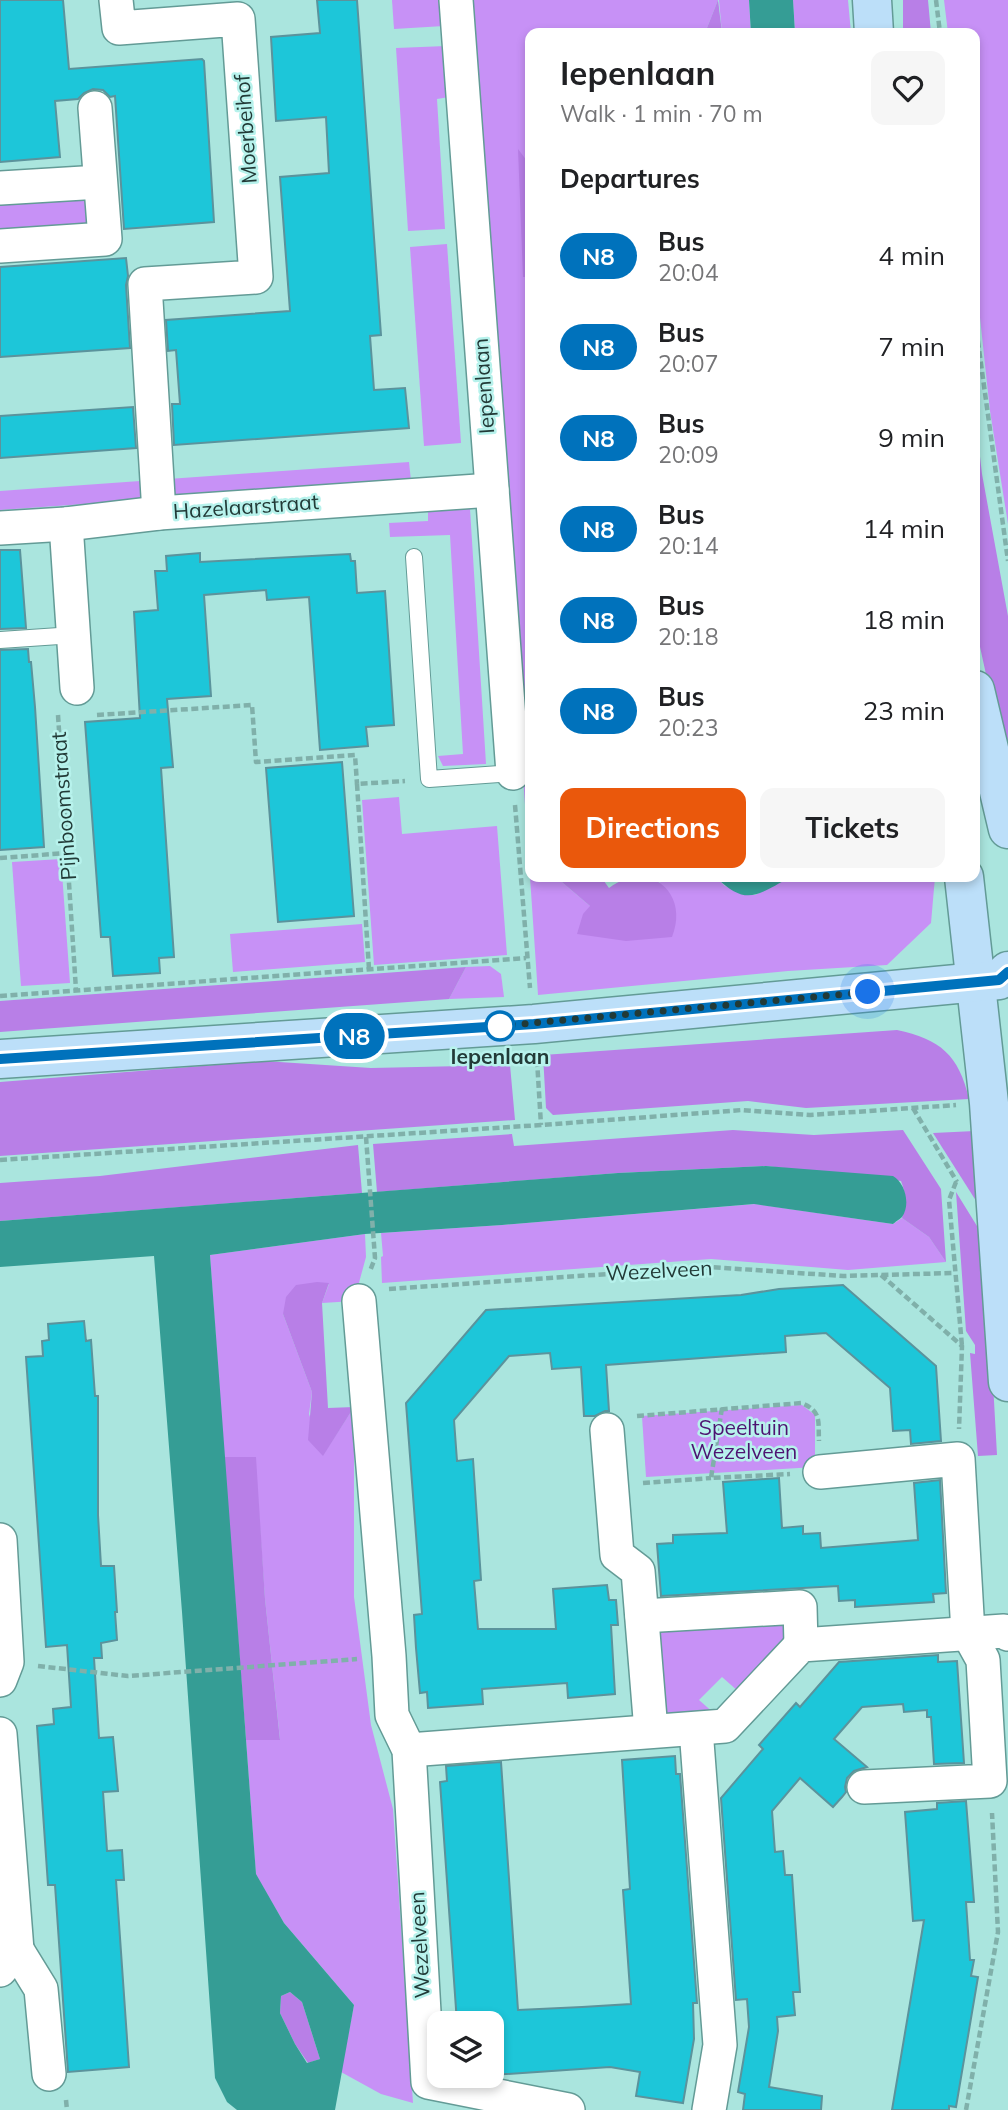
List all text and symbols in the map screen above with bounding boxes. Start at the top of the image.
button: heart [871,51,945,125]
text: Iepenlaan [560,52,715,93]
street label: Moerbeihof [228,73,262,185]
text: Walk · 1 min · 70 m [560,99,763,128]
text: Departures [560,162,700,195]
text: Bus [658,225,704,258]
text: 4 min [878,239,945,272]
text: N8 [582,241,615,271]
text: 20:04 [658,258,718,287]
text: Bus [658,316,704,349]
text: 7 min [878,330,945,363]
text: N8 [582,332,615,362]
street label: Iepenlaan [467,337,499,435]
text: 20:07 [658,349,718,378]
text: Bus [658,407,704,440]
text: 9 min [878,421,945,454]
text: N8 [582,423,615,453]
text: 20:09 [658,440,718,469]
street label: Hazelaarstraat [172,488,320,524]
text: Bus [658,498,704,531]
text: 14 min [863,512,945,545]
text: N8 [582,514,615,544]
text: 20:14 [658,531,718,560]
text: Bus [658,589,704,622]
text: 18 min [863,603,945,636]
text: N8 [582,605,615,635]
text: 20:18 [658,622,718,651]
text: Bus [658,680,704,713]
text: 23 min [863,694,945,727]
text: N8 [582,696,615,726]
text: 20:23 [658,713,718,742]
street label: Pijnboomstraat [45,731,81,881]
button: Directions [560,788,746,868]
button: Tickets [760,788,945,868]
your location [850,974,885,1009]
marker: Iepenlaan [485,1011,515,1041]
line badge: N8 [322,1013,386,1059]
text: N8 [338,1021,370,1051]
place label: Iepenlaan [451,1043,549,1069]
street label: Wezelveen [605,1254,713,1286]
park label: Speeltuin Wezelveen [691,1414,797,1464]
street label: Wezelveen [403,1891,435,1999]
map controls [427,2011,504,2088]
button: layers [427,2011,504,2088]

